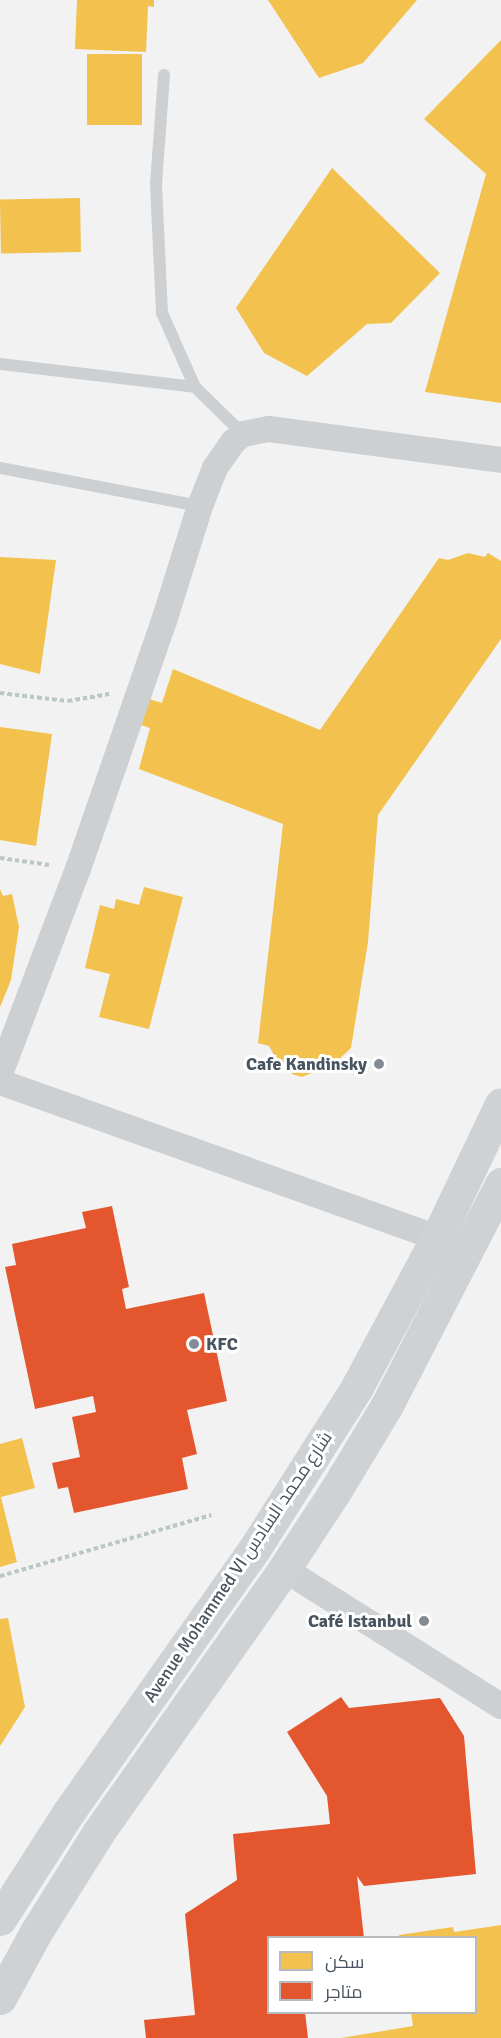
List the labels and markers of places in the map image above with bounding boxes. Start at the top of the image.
place label: Cafe Kandinsky [246,1053,367,1075]
marker: Cafe Kandinsky [372,1057,386,1071]
place label: KFC [206,1333,238,1355]
marker: KFC [187,1337,201,1351]
place label: Café Istanbul [308,1610,412,1632]
marker: Café Istanbul [417,1614,431,1628]

